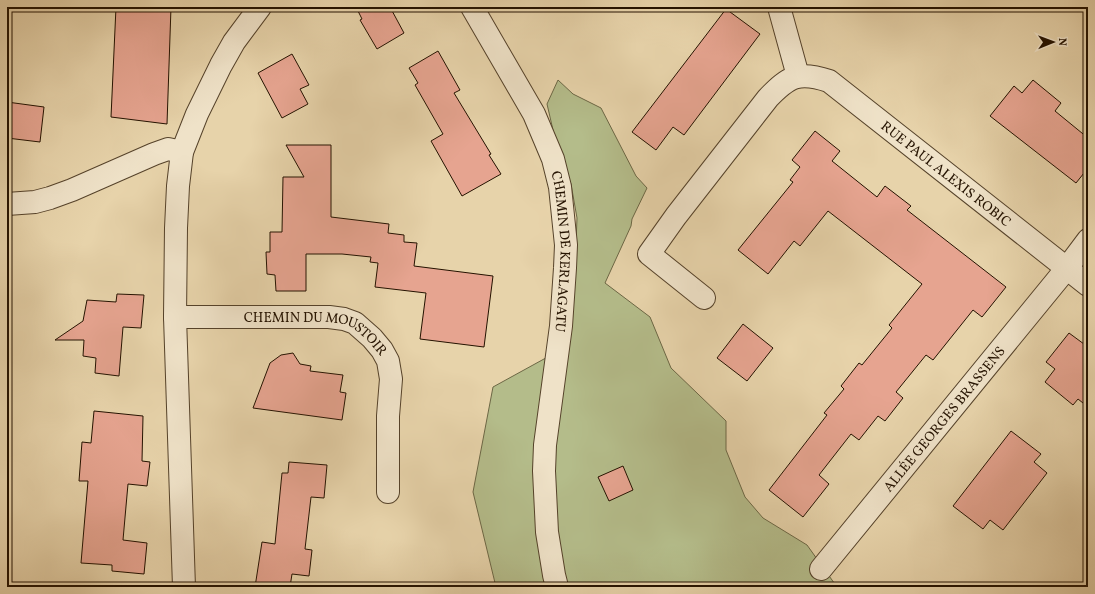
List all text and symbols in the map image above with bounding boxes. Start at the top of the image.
north arrow [1033,22,1073,62]
text: N [1054,38,1069,46]
street label: RUE PAUL ALEXIS ROBIC [876,117,1014,232]
street label: CHEMIN DE KERLAGATU [545,169,574,333]
street label: CHEMIN DU MOUSTOIR [244,309,391,361]
street label: ALLÉE GEORGES BRASSENS [880,343,1010,497]

